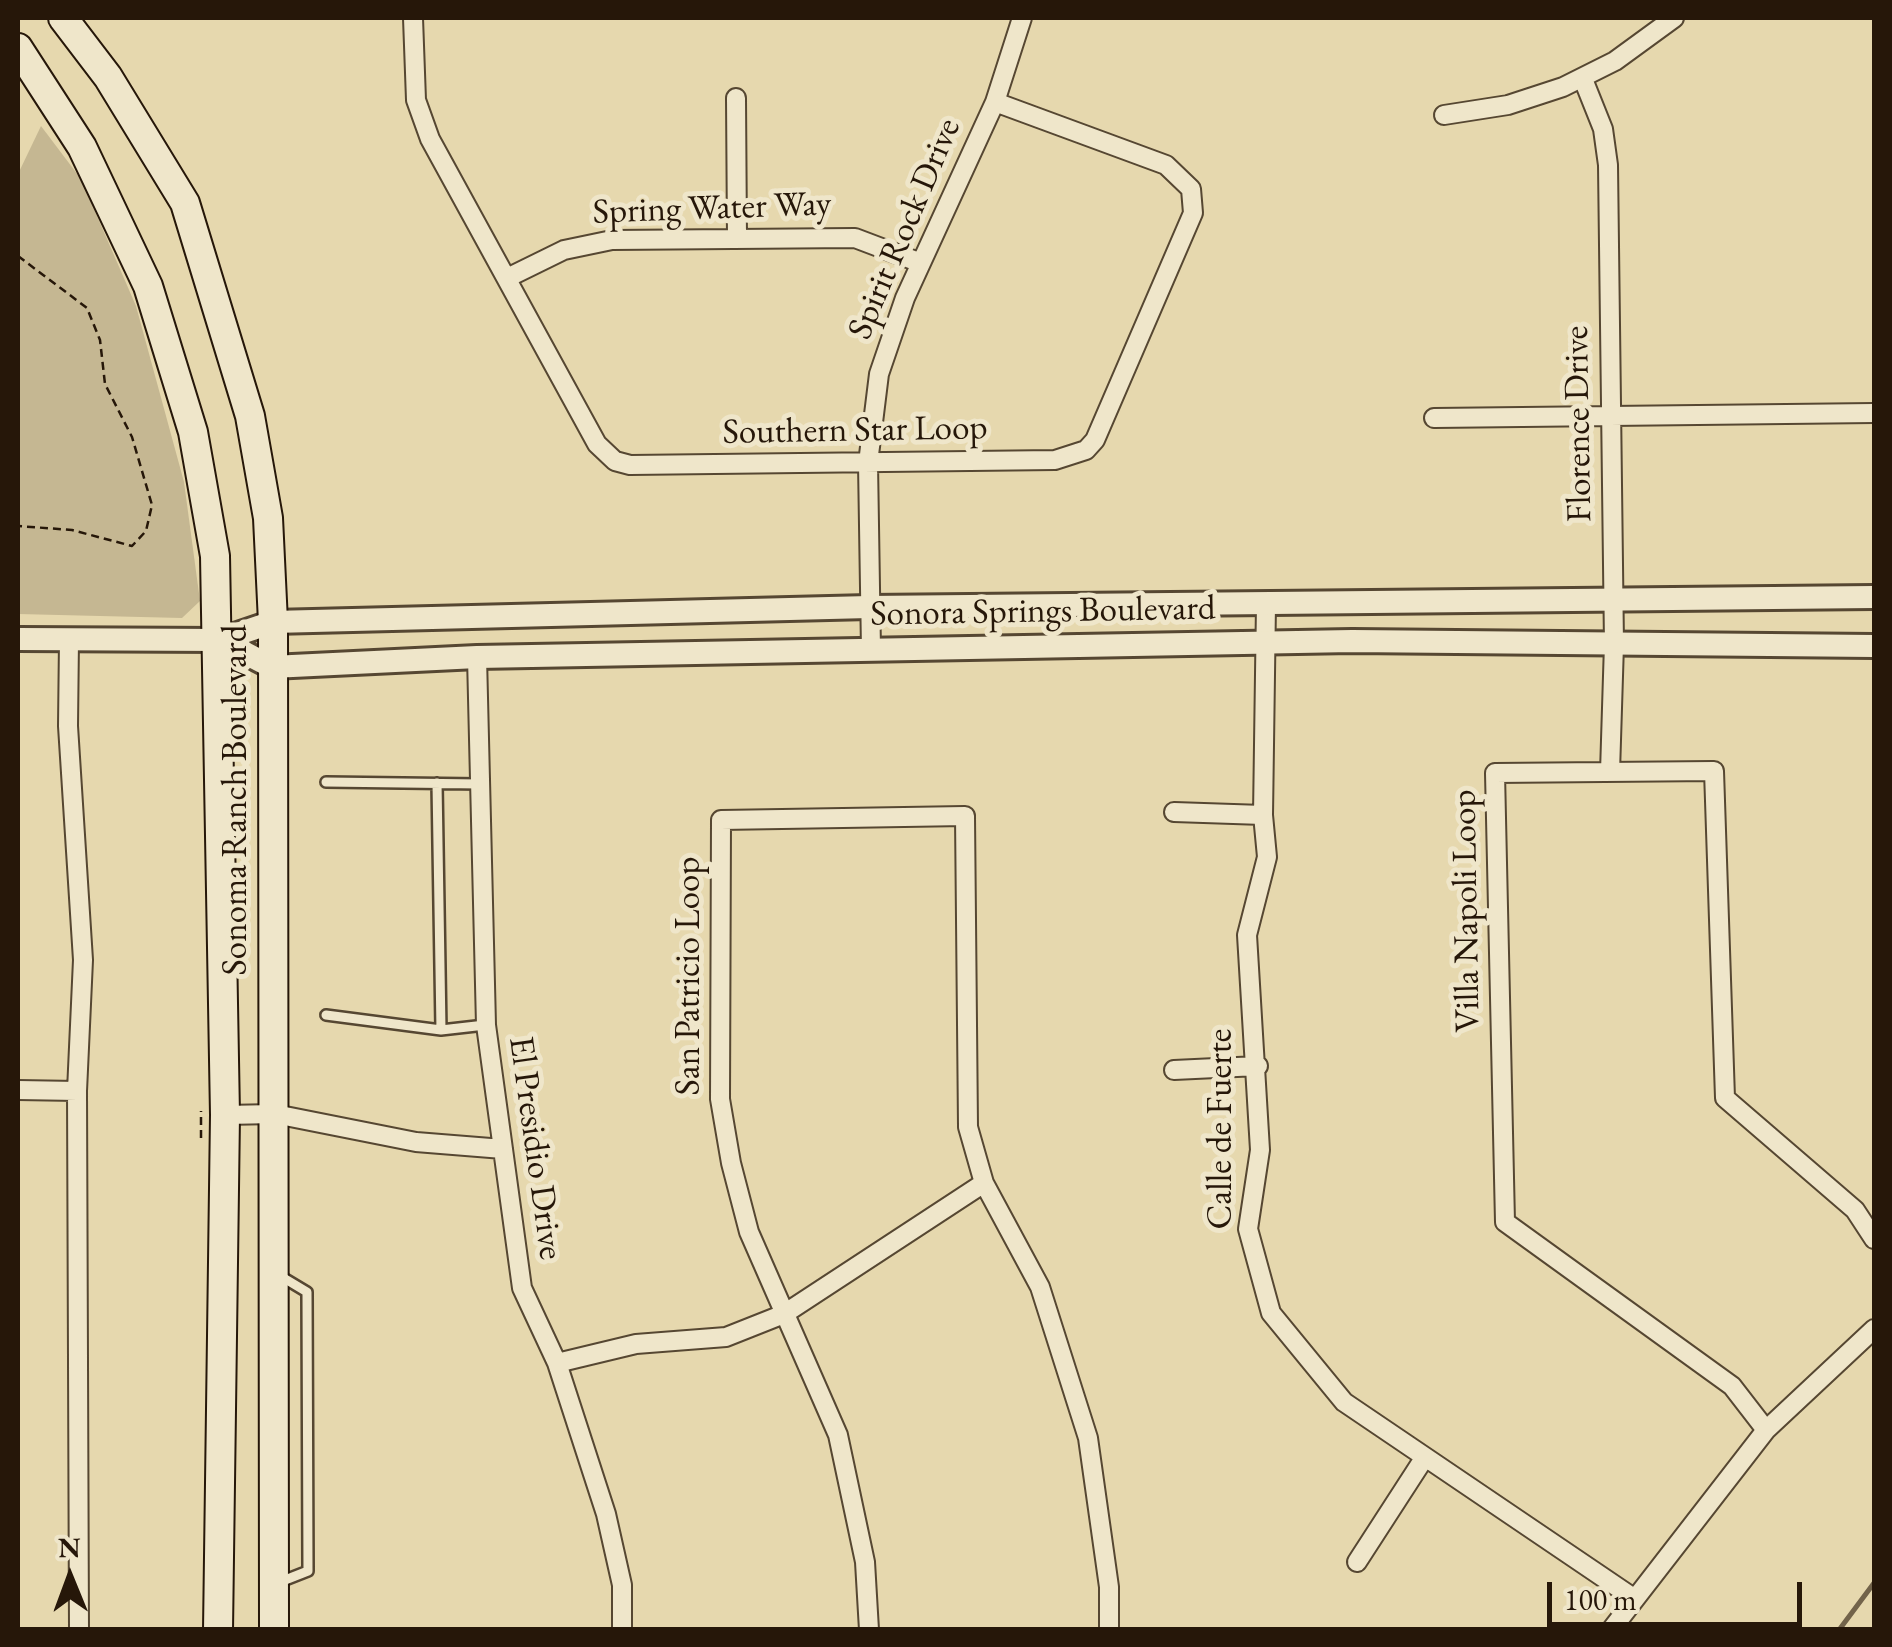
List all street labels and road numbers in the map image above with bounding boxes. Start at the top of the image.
street label: Spirit Rock Drive [840,112,970,346]
street label: Spring Water Way [592,184,832,234]
street label: Florence Drive [1556,325,1602,523]
street label: Southern Star Loop [722,408,988,454]
street label: Sonora Springs Boulevard [870,588,1216,636]
street label: Sonoma Ranch Boulevard [215,625,257,975]
street label: Villa Napoli Loop [1444,789,1490,1033]
street label: San Patricio Loop [668,857,710,1095]
street label: Calle de Fuerte [1200,1029,1242,1229]
street label: El Presidio Drive [499,1034,571,1262]

